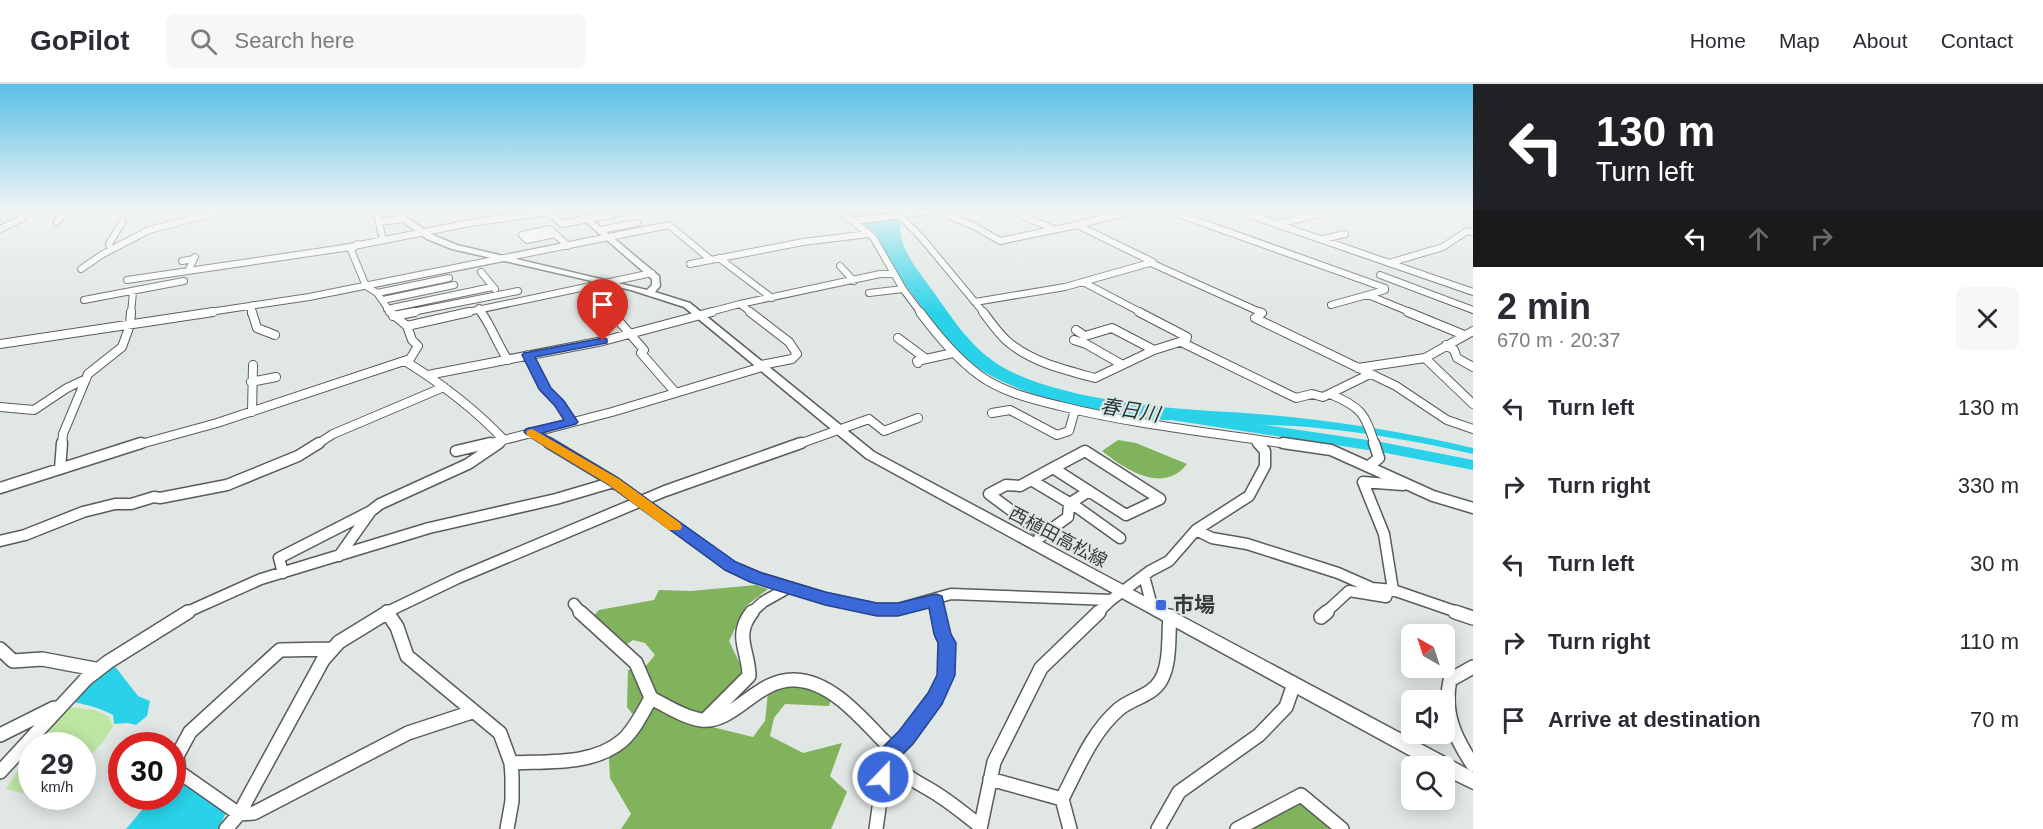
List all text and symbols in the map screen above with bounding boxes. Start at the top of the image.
search box [166,14,586,68]
text: GoPilot [30,25,130,56]
icon: search [187,25,220,58]
text: Search here [235,28,354,53]
text: Home [1690,29,1746,52]
text: Map [1779,29,1820,52]
text: About [1853,29,1908,52]
text: Contact [1941,29,2013,52]
icon: left [1497,108,1575,186]
text: 130 m [1596,108,1715,155]
text: Turn left [1596,157,1694,187]
icon: left [1679,222,1712,255]
icon: ahead [1742,222,1775,255]
icon: right [1805,222,1838,255]
pin [577,279,628,341]
text: 2 min [1497,286,1591,327]
button: close [1956,287,2019,350]
icon: arrive [586,288,619,321]
text: 670 m · 20:37 [1497,329,1620,351]
icon: left [1497,392,1530,425]
water label: 春日川 [1099,394,1163,426]
text: Turn left [1548,395,1634,420]
text: 130 m [1958,395,2019,420]
icon: right [1497,470,1530,503]
text: Turn right [1548,473,1650,498]
text: 330 m [1958,473,2019,498]
street label: 西植田高松線 [1006,503,1110,571]
icon: left [1497,548,1530,581]
text: Turn left [1548,551,1634,576]
text: 30 m [1970,551,2019,576]
place label: 市場 [1173,593,1215,616]
marker: 市場 [1154,598,1168,612]
north arrow [1401,624,1455,678]
map controls [1401,624,1455,810]
icon: right [1497,626,1530,659]
text: Turn right [1548,629,1650,654]
text: 110 m [1959,629,2019,654]
button: sound [1401,690,1455,744]
icon: arrive [1497,704,1530,737]
text: Arrive at destination [1548,707,1761,732]
text: 70 m [1970,707,2019,732]
speed limit sign: 30 [108,732,186,810]
position arrow [851,745,915,809]
text: 29 [40,747,74,780]
button: search [1401,756,1455,810]
text: km/h [41,778,73,795]

